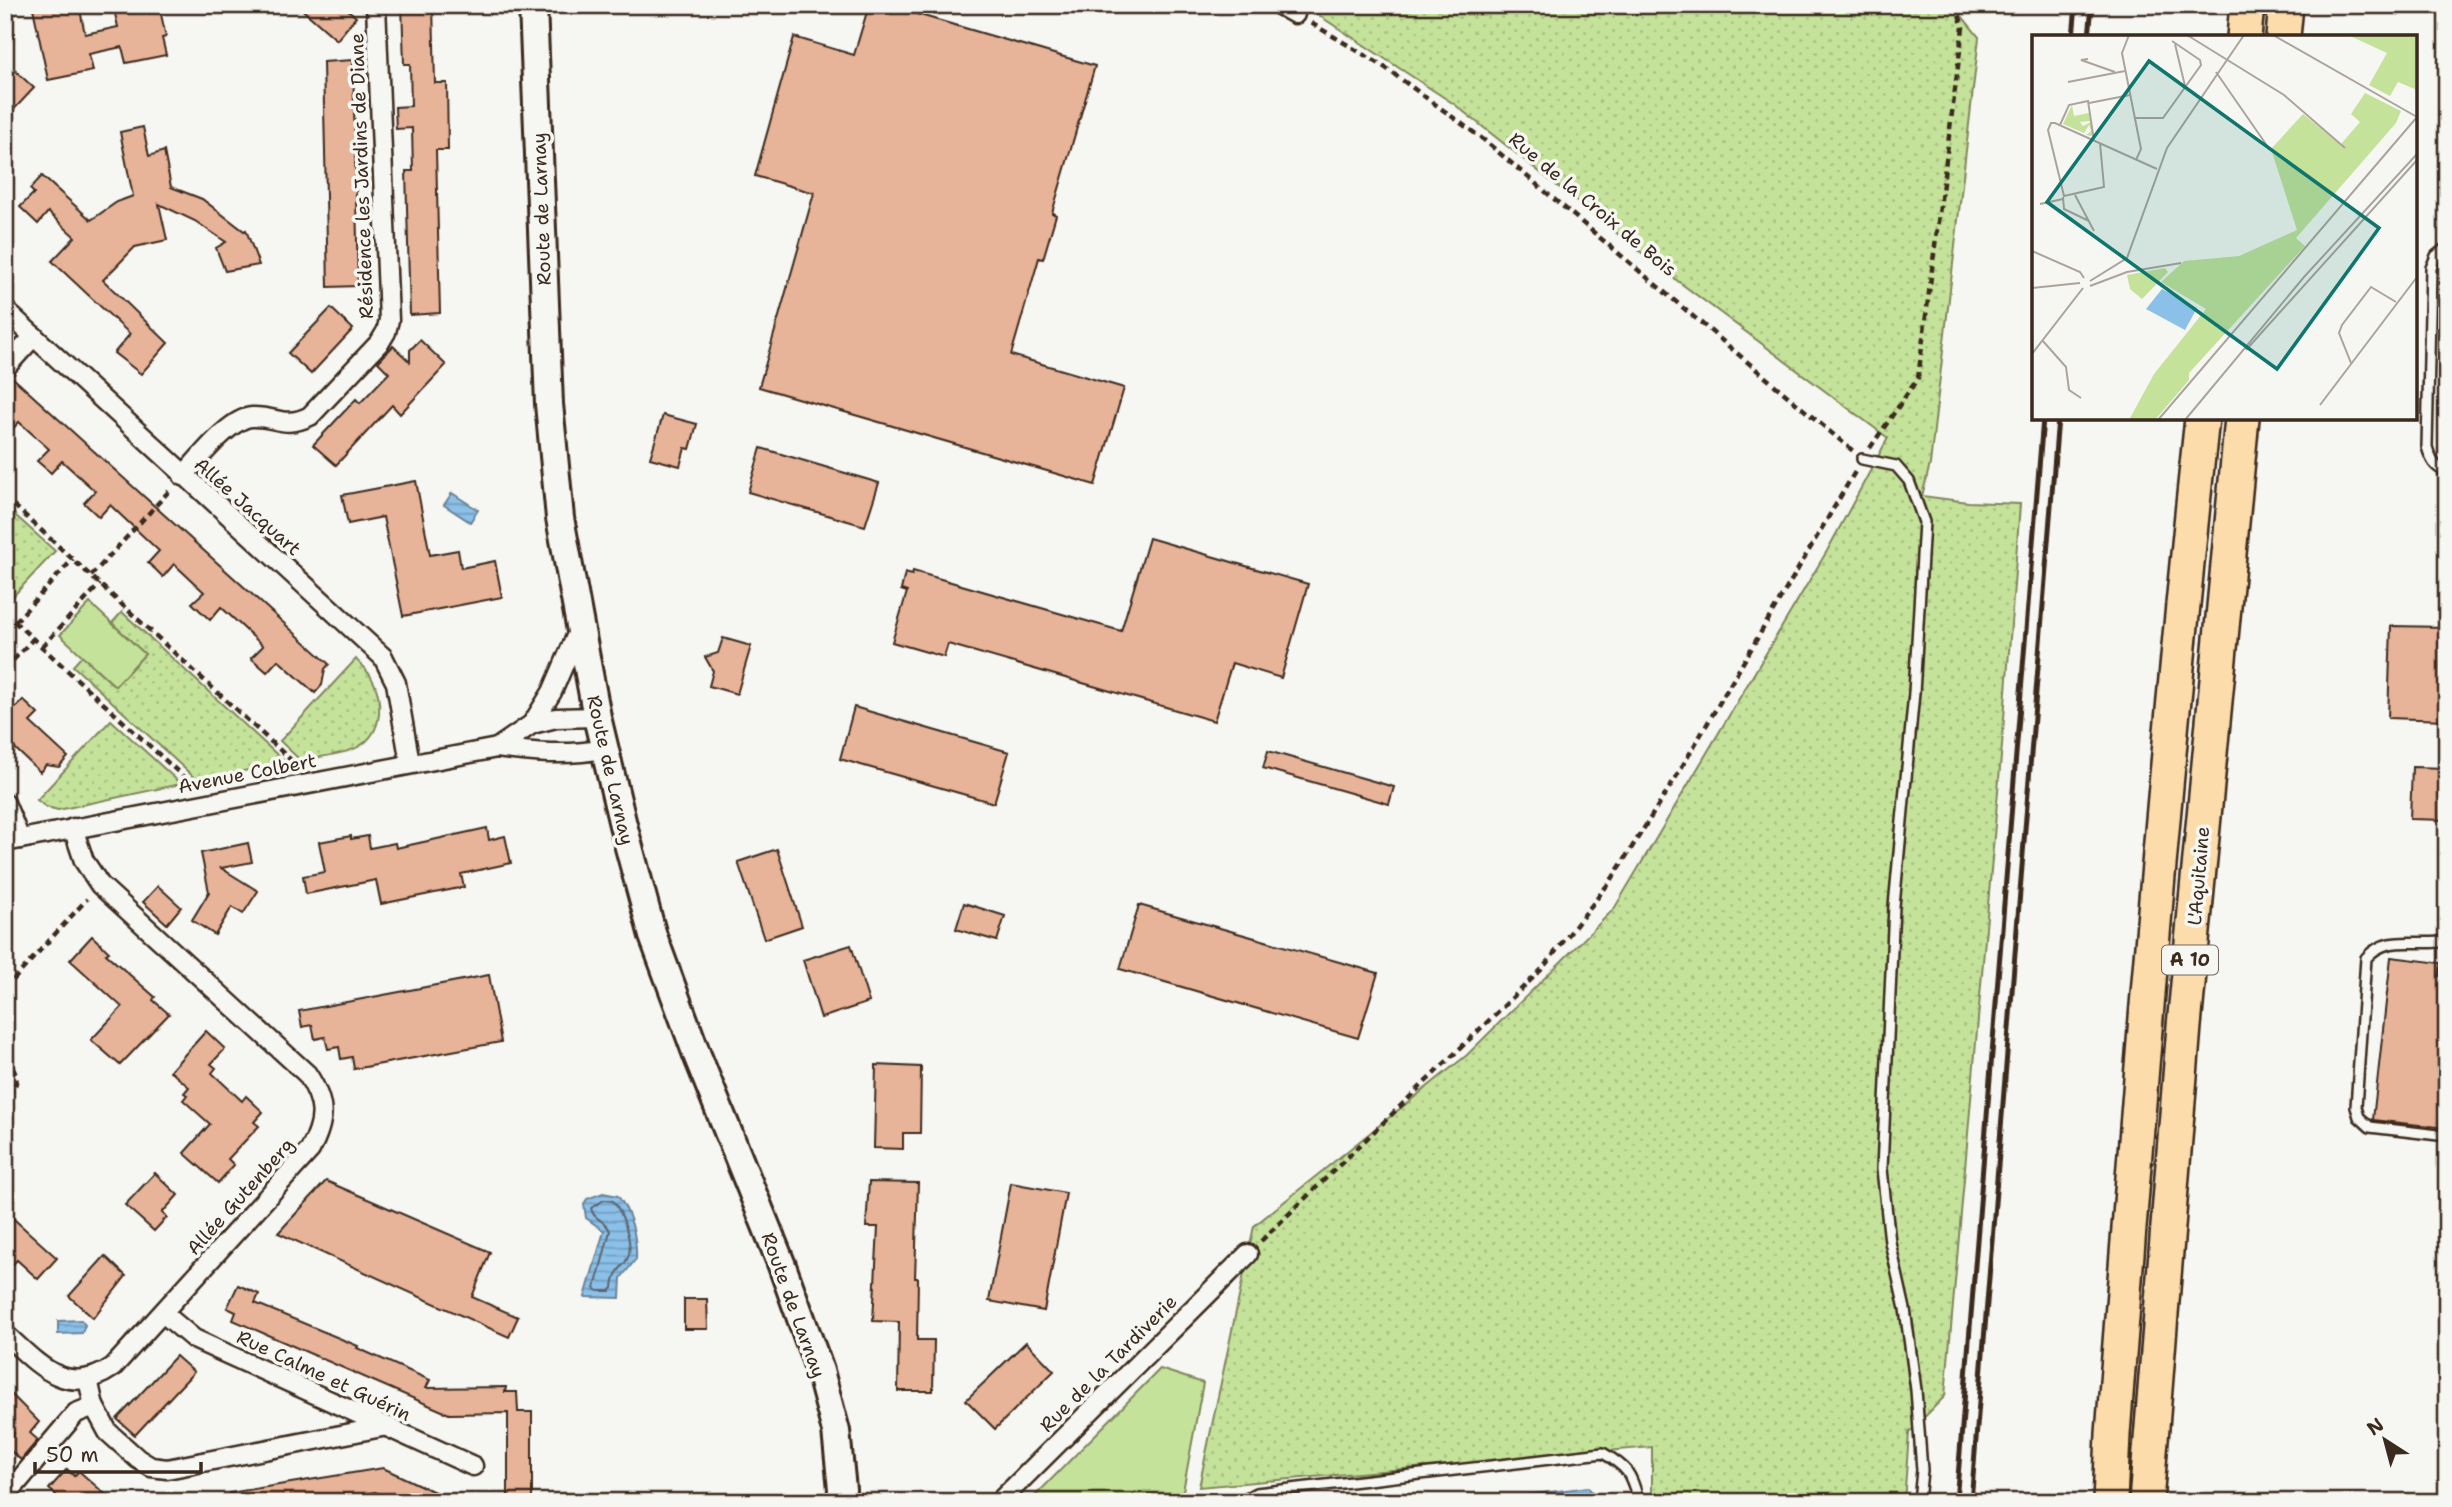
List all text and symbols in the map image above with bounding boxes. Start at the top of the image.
street label: Résidence les Jardins de Diane [344,33,379,319]
inset map [2032,35,2417,420]
street label: Rue de la Croix de Bois [1504,127,1682,282]
street label: Route de Larnay [526,132,557,286]
street label: Allée Jacquart [189,452,306,561]
street label: Route de Larnay [581,693,640,848]
street label: Avenue Colbert [176,748,318,799]
street label: L'Aquitaine [2182,826,2215,927]
road number: A 10 [2162,945,2218,974]
street label: Allée Gutenberg [181,1132,300,1260]
street label: Route de Larnay [756,1229,831,1381]
street label: Rue de la Tardiverie [1034,1289,1182,1437]
street label: Rue Calme et Guérin [233,1324,415,1427]
north arrow [2350,1406,2420,1476]
text: N [2362,1412,2389,1441]
scale bar [35,1430,201,1474]
text: 50 m [46,1441,99,1469]

